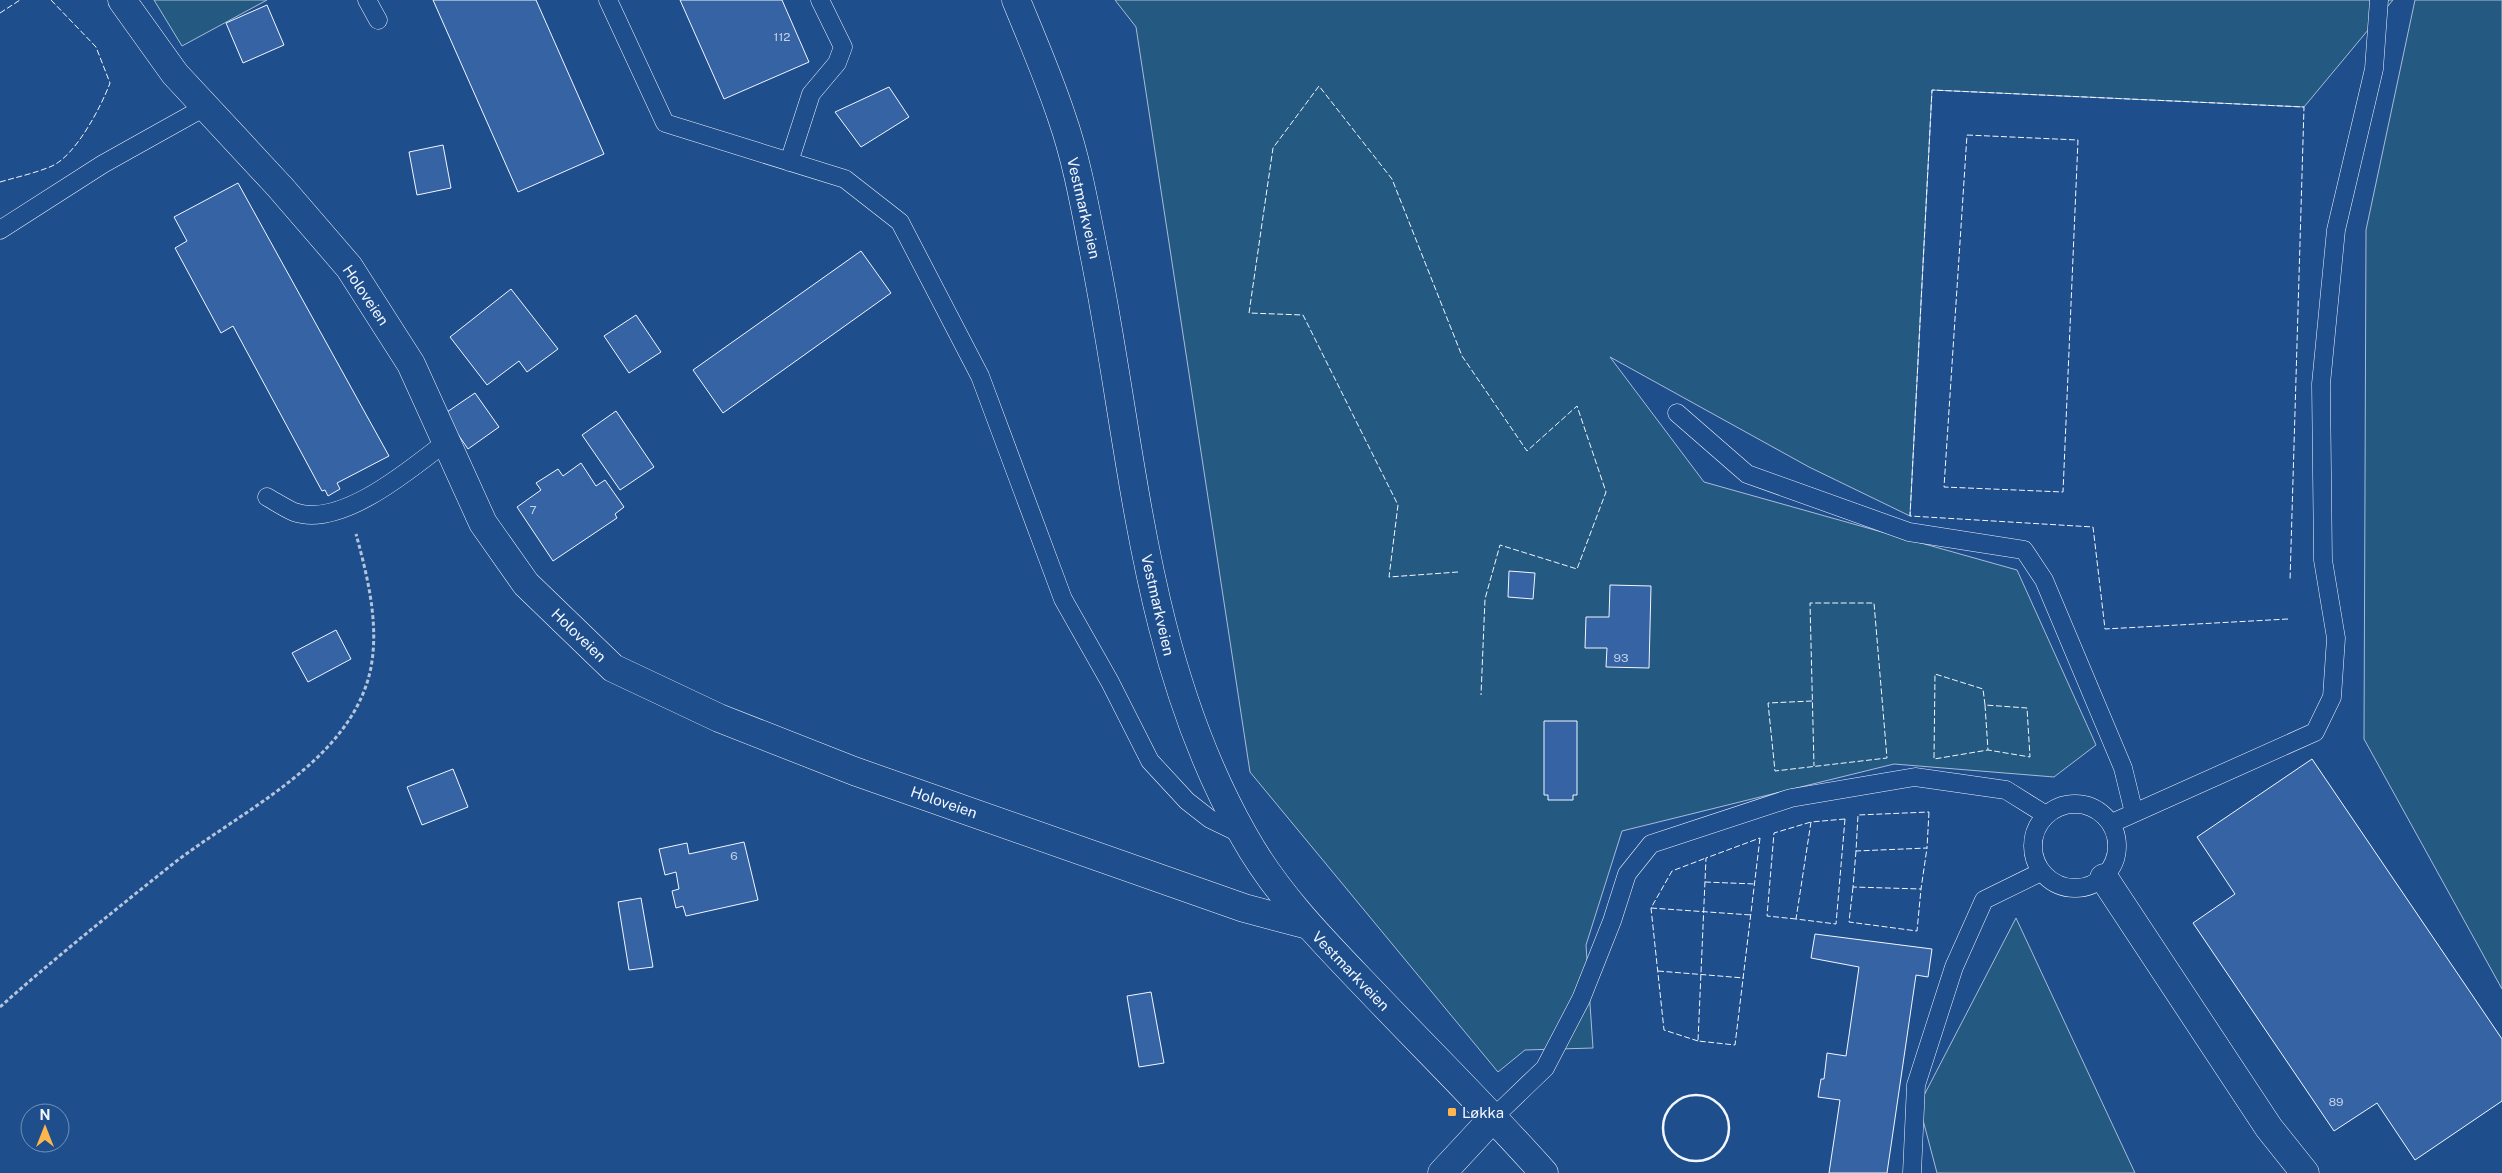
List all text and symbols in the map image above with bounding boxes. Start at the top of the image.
house number: 112 [774,30,790,44]
street label: Vestmarkveien [1064,156,1104,260]
street label: Holoveien [340,262,392,328]
house number: 7 [529,503,537,517]
street label: Vestmarkveien [1138,553,1178,657]
street label: Holoveien [548,605,610,665]
house number: 93 [1614,651,1628,665]
street label: Holoveien [909,783,979,821]
house number: 6 [730,849,738,863]
street label: Vestmarkveien [1309,928,1393,1014]
house number: 89 [2328,1095,2344,1109]
north arrow [20,1103,70,1153]
place label: Løkka [1462,1104,1504,1121]
marker: Løkka [1446,1106,1458,1118]
text: N [40,1107,50,1123]

